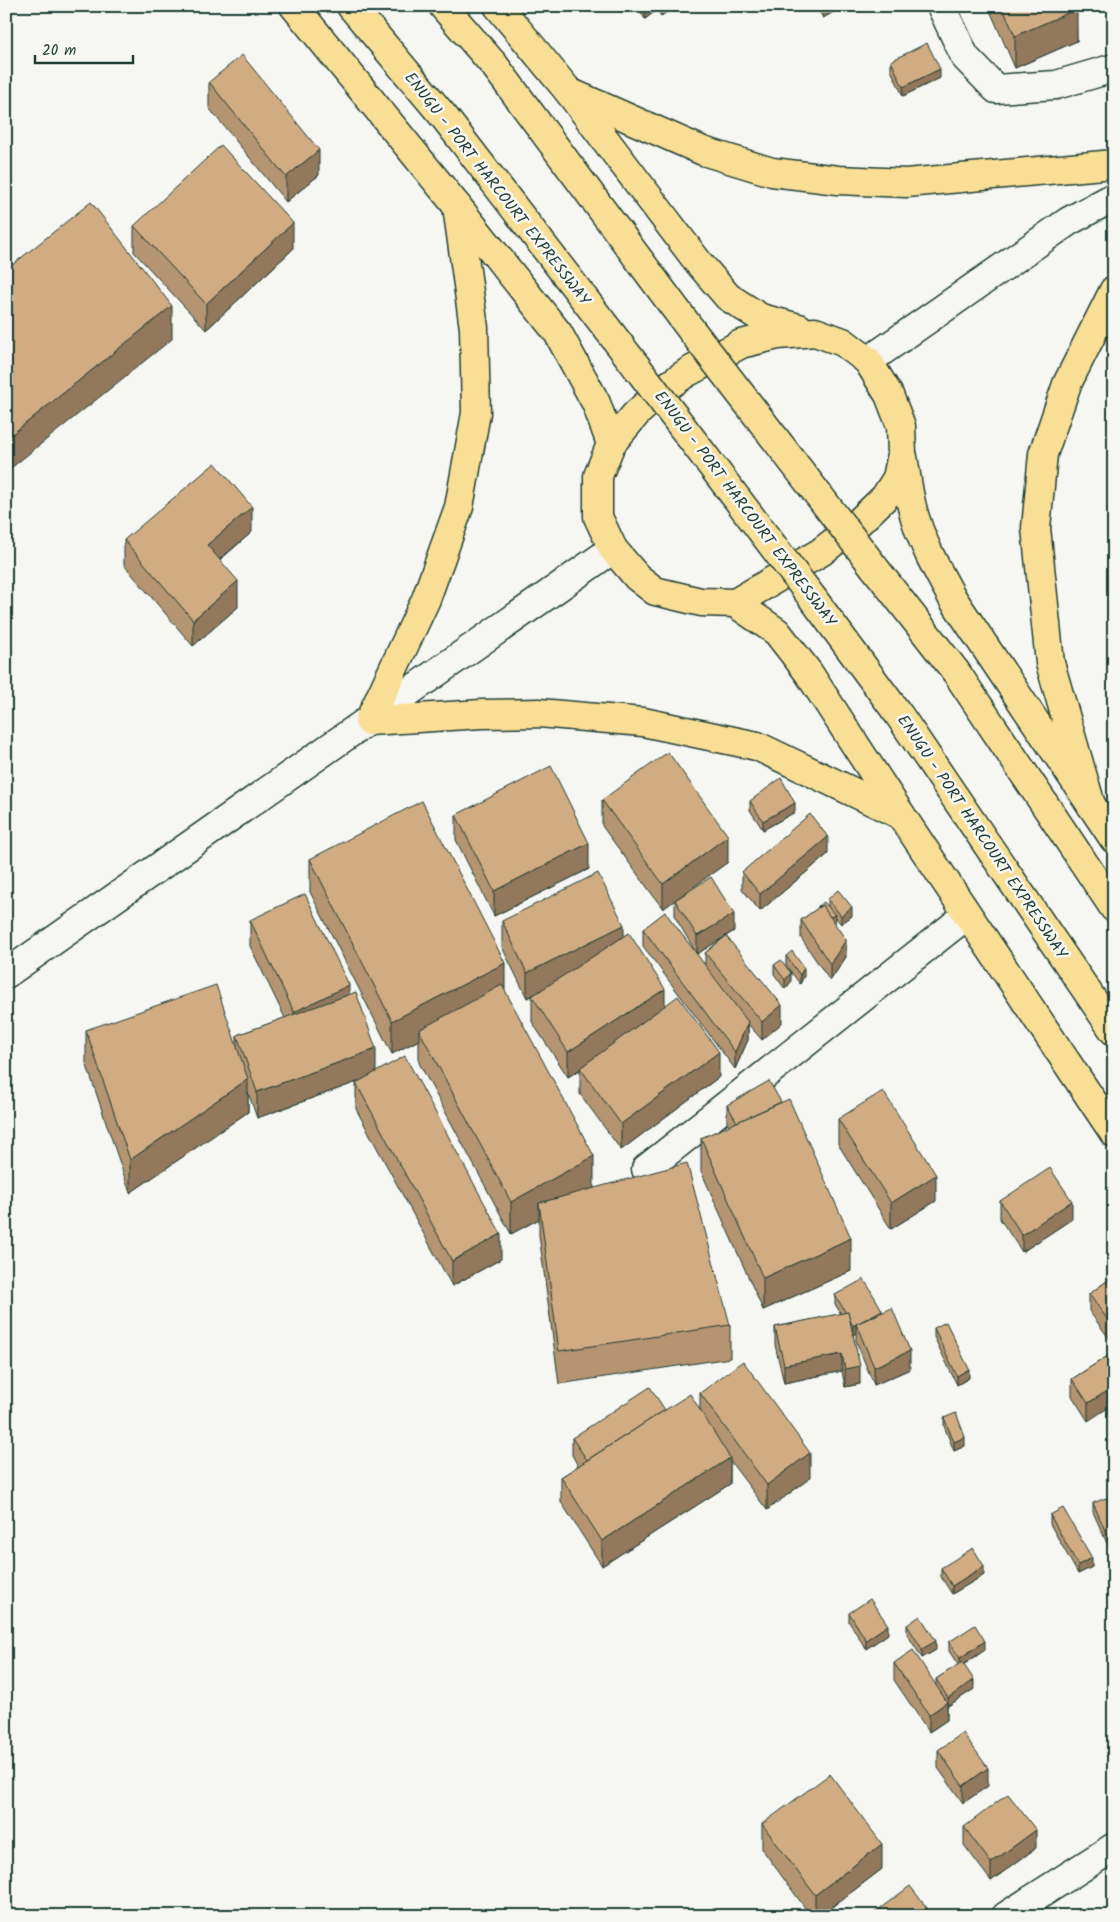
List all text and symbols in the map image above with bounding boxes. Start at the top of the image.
scale bar [35,32,132,64]
text: 20 m [42,39,76,63]
street label: ENUGU - PORT HARCOURT EXPRESSWAY [398,67,597,312]
street label: ENUGU - PORT HARCOURT EXPRESSWAY [648,386,843,633]
street label: ENUGU - PORT HARCOURT EXPRESSWAY [890,710,1074,965]

